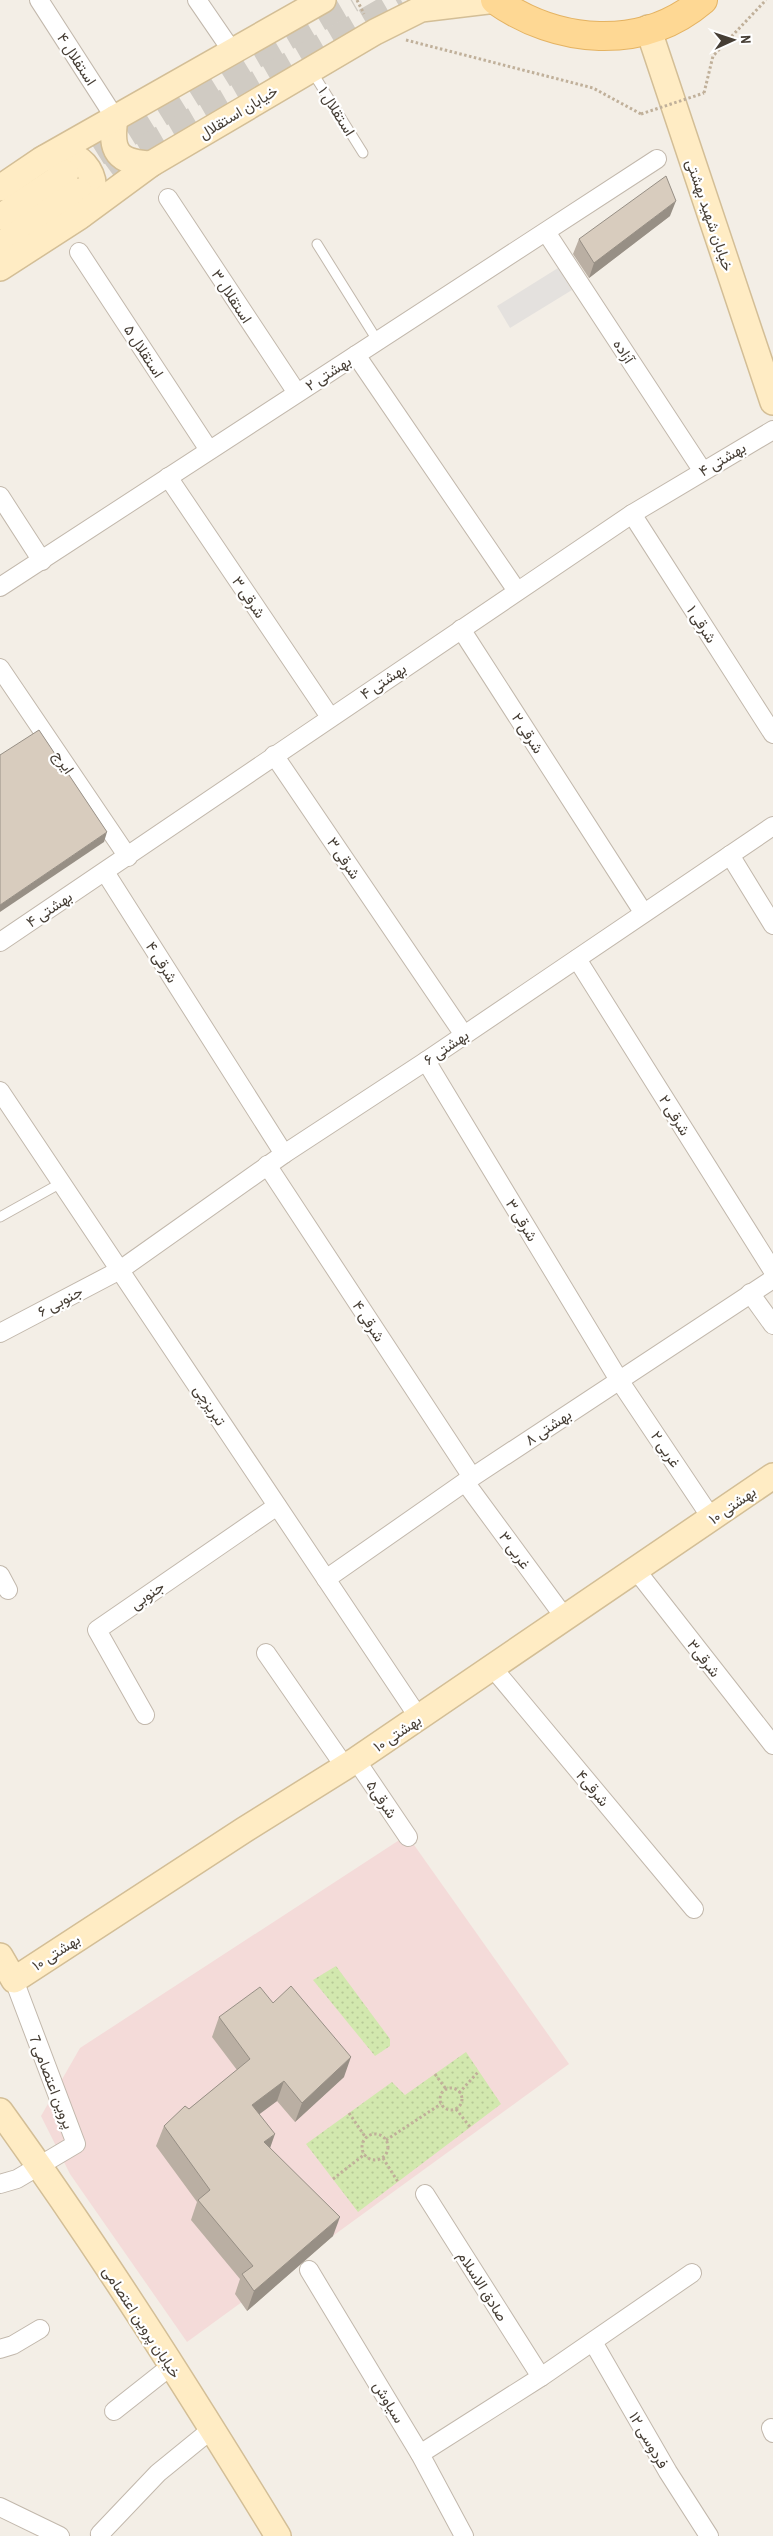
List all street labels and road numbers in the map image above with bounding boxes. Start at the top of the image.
street label: استفلال ۴ [52,29,102,89]
street label: خیابان استقلال [195,80,281,144]
street label: استقلال ۱ [314,82,360,140]
street label: خیابان شهید بهشتی [681,156,739,274]
street label: استقلال ۳ [207,265,257,327]
street label: استقلال ۵ [119,320,169,382]
street label: آزاده [608,335,641,369]
street label: بهشتی ۲ [301,350,355,396]
street label: بهشتی ۴ [694,437,750,481]
street label: ۳ شرقی [227,572,271,622]
street label: شرقی ۱ [682,601,722,647]
street label: بهشتی ۴ [356,658,410,704]
street label: شرقی ۲ [507,709,549,758]
street label: ایرج [48,746,80,779]
street label: شرقی ۳ [322,833,366,883]
street label: بهشتی ۴ [22,886,76,932]
street label: شرقی ۴ [141,937,183,987]
street label: بهشتی ۶ [419,1024,473,1070]
street label: شرقی ۲ [654,1091,696,1140]
street label: شرقی ۳ [501,1195,543,1245]
street label: جنوبی ۶ [34,1280,86,1322]
street label: شرقی ۴ [348,1296,390,1346]
street label: تبریزچی [189,1380,232,1430]
street label: بهشتی ۸ [521,1404,575,1450]
street label: غربی ۲ [646,1427,686,1472]
street label: بهشتی ۱۰ [704,1481,760,1529]
street label: غربی ۳ [494,1527,536,1573]
street label: جنوبی [126,1576,168,1614]
street label: شرقی۳ [682,1635,726,1682]
street label: بهشتی ۱۰ [369,1709,425,1757]
street label: شرقی۴ [572,1765,615,1811]
street label: شرقی۵ [362,1776,403,1822]
street label: بهشتی ۱۰ [28,1929,84,1975]
street label: پروین اعتصامی 7 [25,2032,79,2132]
street label: صادق الاسلام [453,2247,513,2325]
street label: خیابان پروین اعتصامی [98,2262,186,2382]
street label: سیاوش [368,2377,410,2427]
street label: فردوسی ۱۲ [624,2408,674,2472]

